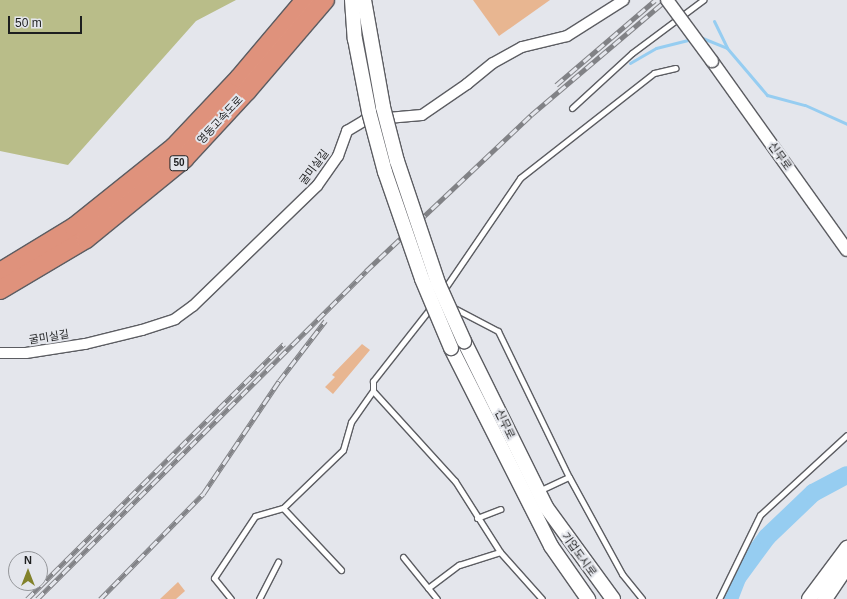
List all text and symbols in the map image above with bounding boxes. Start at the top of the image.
scale bar [10,8,84,34]
text: 50 m [15,16,42,30]
street label: 영동고속도로 [194,93,246,147]
street label: 신무로 [766,140,794,172]
street label: 굴미실길 [297,147,331,187]
road number: 50 [169,155,189,171]
street label: 굴미실길 [28,327,70,347]
street label: 신무로 [492,407,518,441]
street label: 기업도시로 [559,530,599,578]
north arrow [8,551,48,591]
text: N [24,554,32,566]

